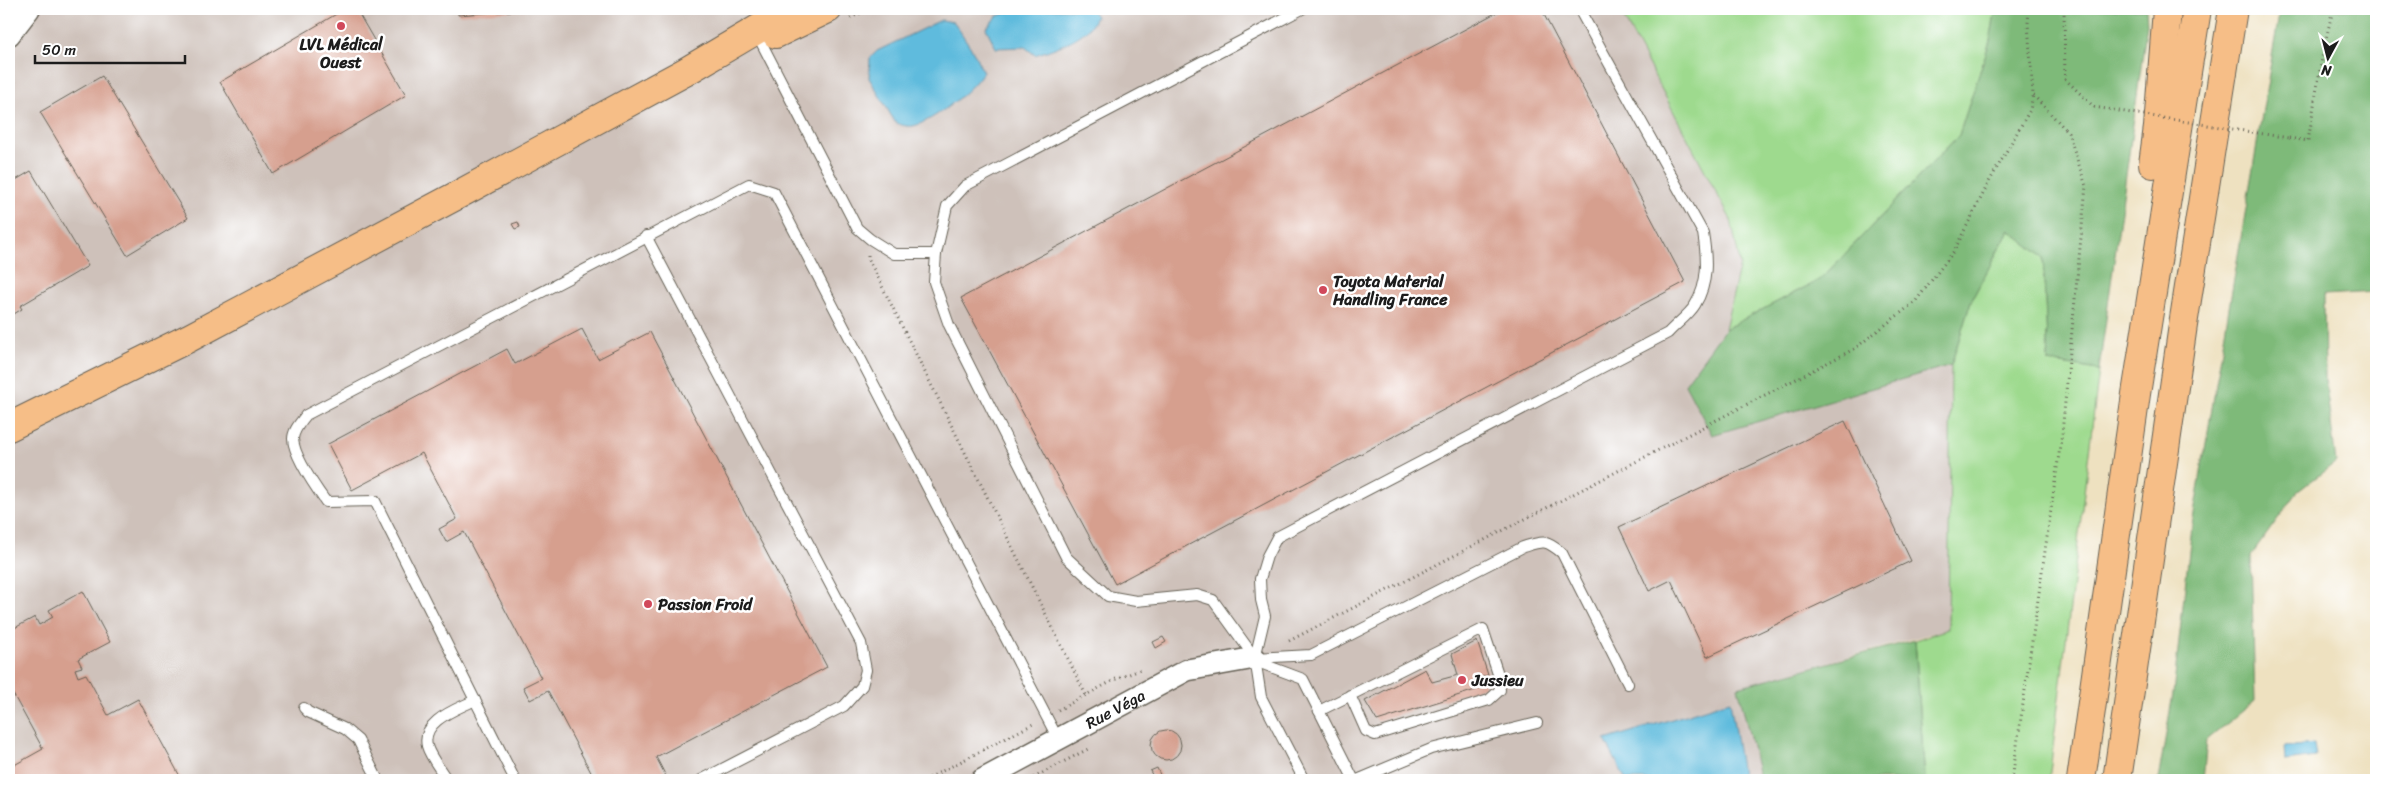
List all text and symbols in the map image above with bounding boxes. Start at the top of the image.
marker: LVL Médical Ouest [335,20,347,32]
place label: LVL Médical Ouest [299,30,384,77]
scale bar [35,32,185,64]
north arrow [2302,32,2352,82]
text: 50 m [42,37,77,63]
text: N [2320,57,2334,84]
place label: Toyota Material Handling France [1332,267,1448,314]
marker: Toyota Material Handling France [1317,284,1329,296]
place label: Passion Froid [658,590,753,619]
marker: Passion Froid [642,598,654,610]
place label: Jussieu [1471,666,1524,695]
marker: Jussieu [1456,674,1468,686]
street label: Rue Véga [1080,681,1150,737]

